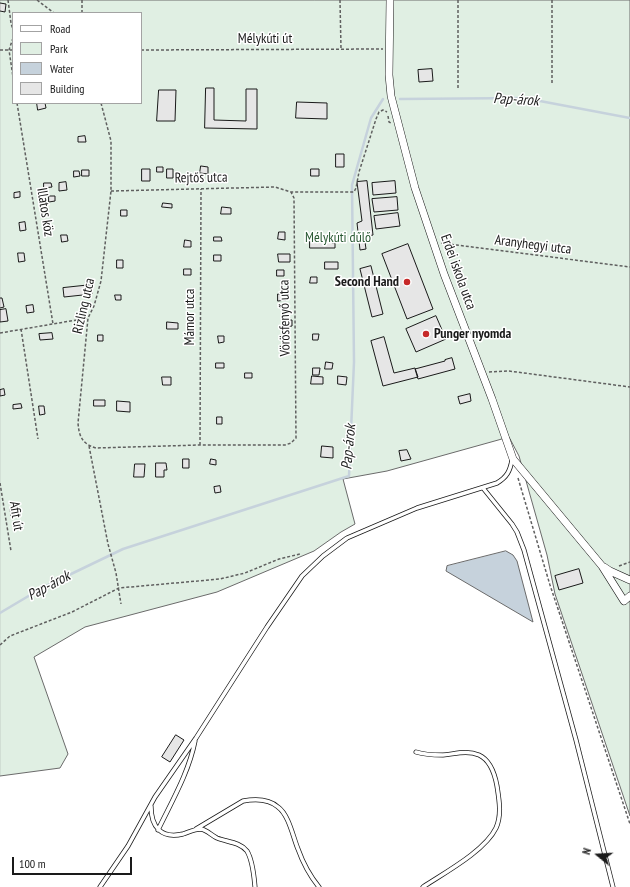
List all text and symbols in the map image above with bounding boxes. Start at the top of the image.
legend [12,12,142,104]
text: Road [50,21,70,36]
street label: Mélykúti út [238,31,292,47]
text: Park [50,41,68,56]
text: Water [50,61,74,76]
text: Building [50,81,85,96]
water label: Pap-árok [493,90,539,110]
street label: Rejtős utca [174,169,228,187]
street label: Illatos köz [33,186,57,238]
park label: Mélykúti dűlő [305,230,371,246]
street label: Erdei iskola utca [437,232,479,312]
street label: Aranyhegyi utca [494,232,572,258]
place label: Second Hand [335,274,399,290]
street label: Rizling utca [69,277,99,335]
marker: Second Hand [402,277,412,287]
street label: Vörösfenyő utca [276,279,294,357]
street label: Mámor utca [182,289,198,345]
place label: Punger nyomda [434,326,511,342]
marker: Punger nyomda [421,329,431,339]
water label: Pap-árok [338,423,360,471]
street label: Afit út [5,500,27,532]
water label: Pap-árok [25,567,73,605]
north arrow [578,835,618,875]
text: N [579,846,594,856]
scale bar [14,849,134,875]
text: 100 m [19,856,46,871]

